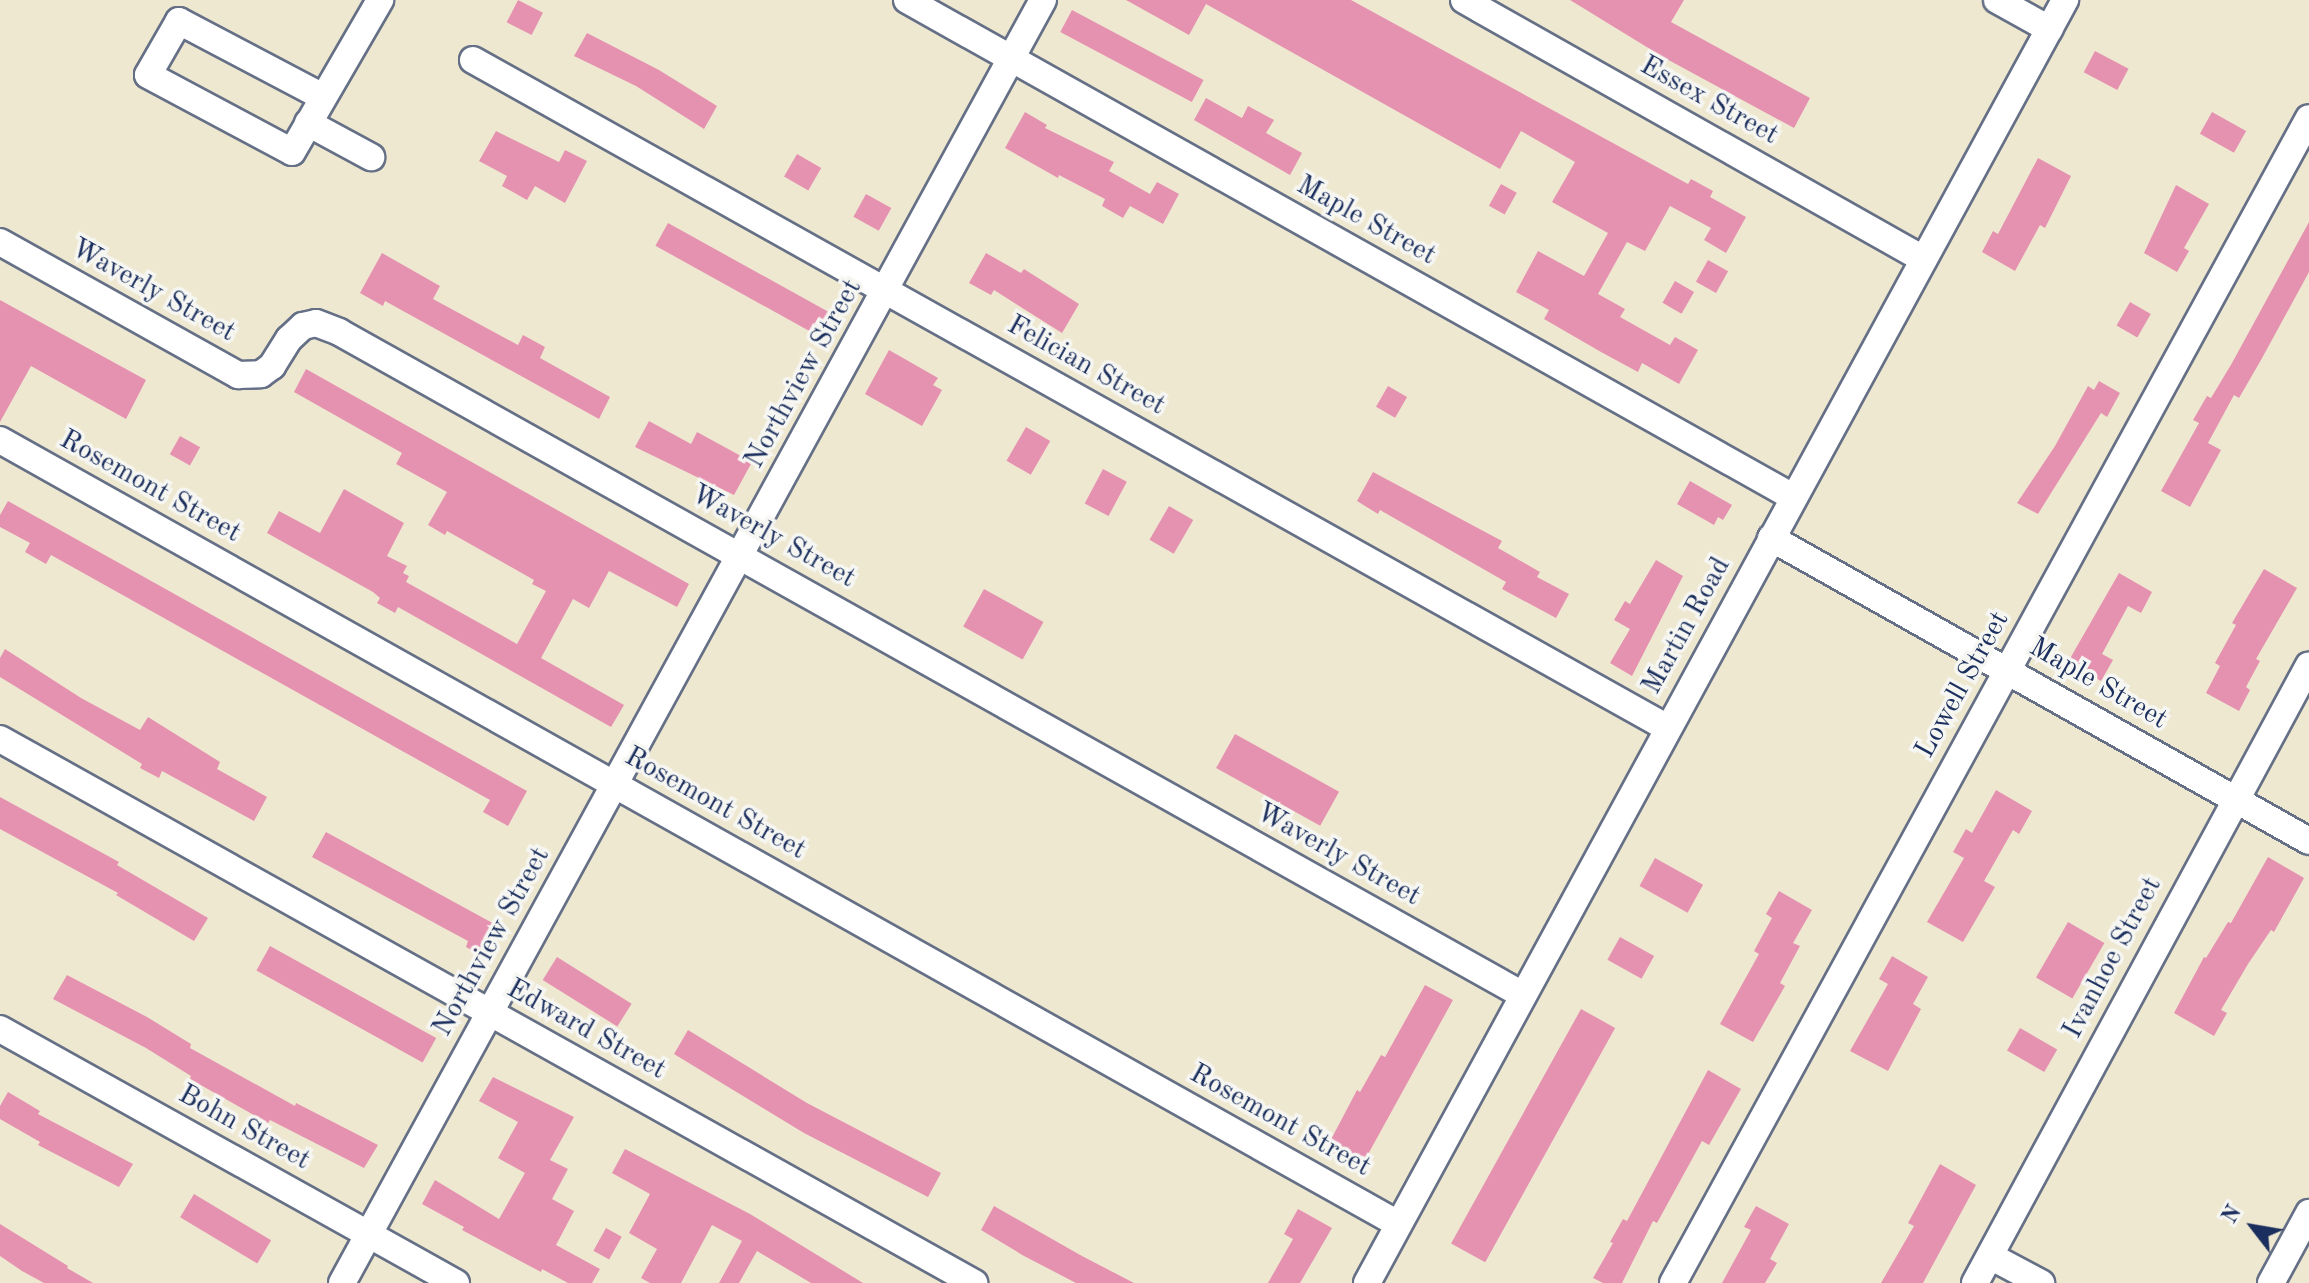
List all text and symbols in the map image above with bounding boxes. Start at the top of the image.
street label: Essex Street [1634,49,1784,153]
street label: Maple Street [1290,169,1442,273]
street label: Waverly Street [65,232,241,350]
street label: Northview Street [738,274,870,474]
street label: Felician Street [1001,309,1171,423]
street label: Rosemont Street [53,423,247,551]
street label: Waverly Street [685,478,861,596]
street label: Martin Road [1636,552,1738,700]
street label: Lowell Street [1909,606,2017,764]
street label: Maple Street [2023,631,2173,737]
street label: Rosemont Street [618,740,812,868]
street label: Waverly Street [1250,796,1426,914]
street label: Northview Street [426,842,558,1042]
street label: Ivanhoe Street [2056,872,2170,1044]
street label: Edward Street [501,972,671,1088]
street label: Rosemont Street [1183,1057,1377,1185]
street label: Bohn Street [172,1078,316,1178]
north arrow [2213,1187,2293,1267]
text: N [2219,1202,2246,1228]

